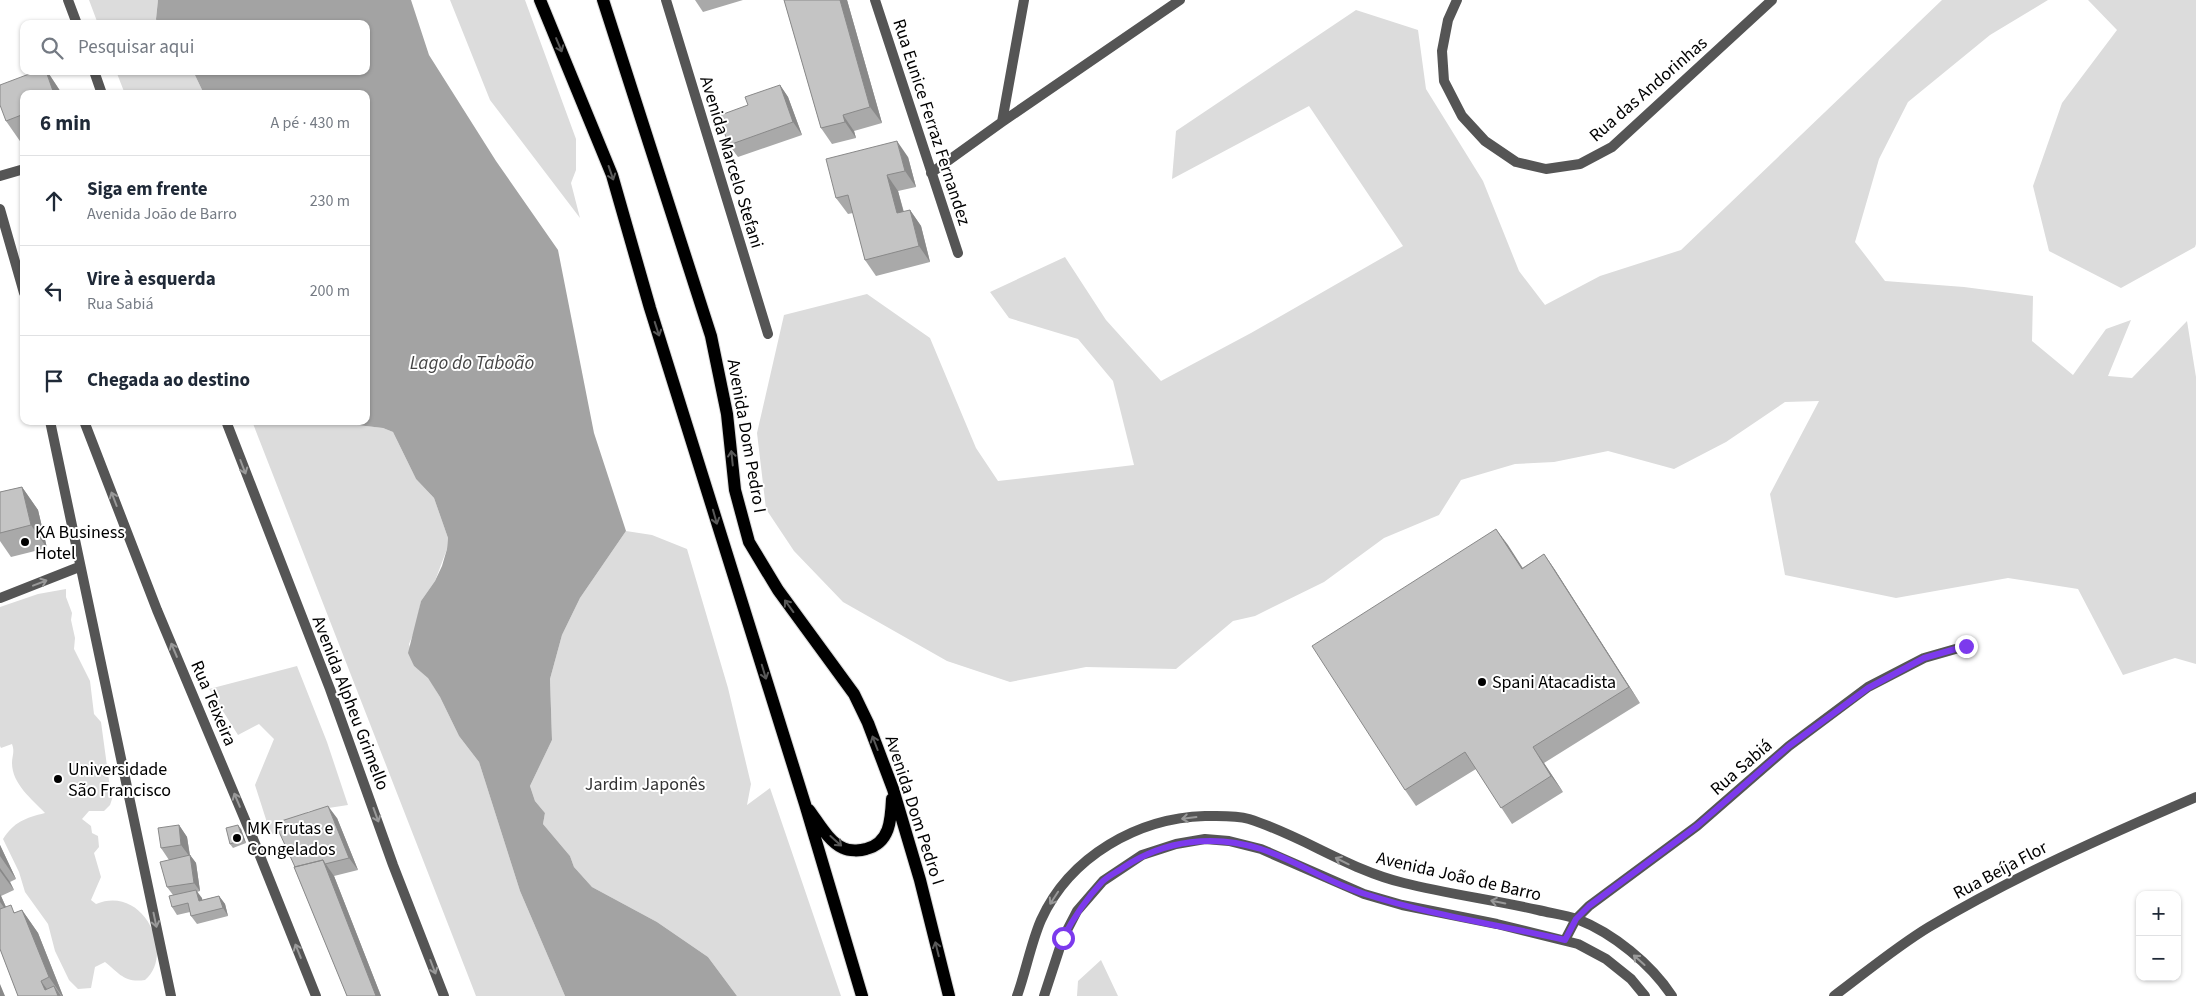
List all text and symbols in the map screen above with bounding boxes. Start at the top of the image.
street label: Rua Eunice Ferraz Fernandez [886,16,977,229]
search box [20,20,370,75]
street label: Rua das Andorinhas [1584,31,1713,148]
icon: search [38,34,66,62]
text: Pesquisar aqui [78,34,194,61]
one-way arrow [555,37,564,52]
street label: Avenida Marcelo Stefani [693,73,770,251]
text: 6 min [40,108,91,138]
text: A pé · 430 m [271,112,350,134]
one-way arrow [607,164,616,180]
text: Siga em frente [87,176,208,203]
icon: ahead [40,187,68,215]
text: 230 m [310,190,350,212]
text: Avenida João de Barro [87,203,237,225]
text: Vire à esquerda [87,266,216,293]
icon: left [40,277,68,305]
text: 200 m [310,280,350,302]
text: Rua Sabiá [87,293,154,315]
one-way arrow [653,320,662,336]
water label: Lago do Taboão [410,350,534,377]
street label: Avenida Dom Pedro I [721,357,772,515]
icon: arrive [40,367,68,395]
text: Chegada ao destino [87,367,250,394]
one-way arrow [727,450,737,466]
one-way arrow [239,459,248,474]
one-way arrow [109,492,118,507]
one-way arrow [711,509,721,525]
place label: KA Business Hotel [35,520,125,566]
marker: KA Business Hotel [19,536,31,548]
one-way arrow [32,577,47,587]
one-way arrow [784,600,795,613]
street label: Avenida Alpheu Grimello [306,612,395,794]
route end [1955,635,1978,658]
one-way arrow [169,643,178,658]
street label: Rua Teixeira [184,657,243,750]
one-way arrow [760,664,769,680]
place label: Spani Atacadista [1492,670,1616,695]
marker: Spani Atacadista [1476,676,1488,688]
street label: Avenida Dom Pedro I [879,732,951,888]
street label: Rua Sabiá [1705,733,1778,801]
one-way arrow [870,736,879,751]
place label: Universidade São Francisco [68,757,171,803]
park label: Jardim Japonês [585,772,705,797]
marker: Universidade São Francisco [52,773,64,785]
one-way arrow [232,793,241,808]
one-way arrow [372,807,381,822]
one-way arrow [1181,813,1197,823]
place label: MK Frutas e Congelados [247,816,336,862]
marker: MK Frutas e Congelados [231,832,243,844]
street label: Rua Beíja Flor [1949,835,2052,906]
one-way arrow [829,836,842,847]
street label: Avenida João de Barro [1374,845,1544,908]
one-way arrow [1335,856,1350,865]
one-way arrow [1049,891,1060,905]
map controls [2136,891,2181,981]
button: + [2136,891,2181,936]
one-way arrow [1491,897,1507,906]
one-way arrow [151,911,160,927]
route start [1052,927,1075,950]
button: − [2136,936,2181,981]
one-way arrow [932,941,941,957]
one-way arrow [293,944,302,959]
one-way arrow [1633,954,1646,966]
one-way arrow [429,959,438,974]

